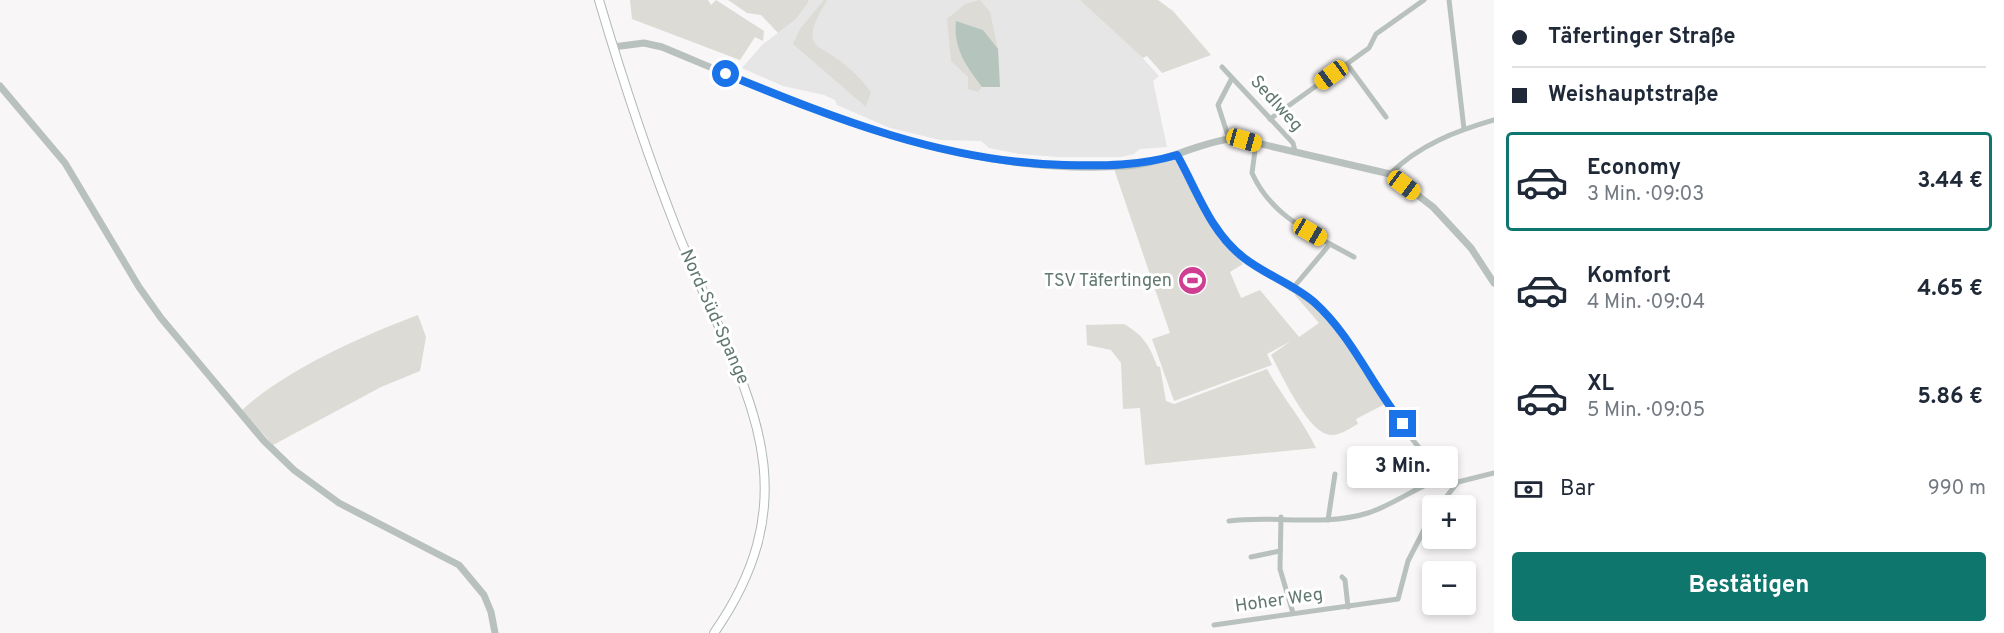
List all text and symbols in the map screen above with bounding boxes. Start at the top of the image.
text: Täfertinger Straße [1548,24,1736,51]
car [1311,57,1351,93]
route start [712,60,739,87]
street label: Sedlweg [1245,71,1307,137]
text: Weishauptstraße [1548,82,1719,109]
car [1224,126,1264,154]
icon: car [1515,155,1569,209]
text: Economy [1587,155,1681,182]
car [1384,167,1424,203]
text: 3.44 € [1917,168,1983,195]
text: 3 Min. · 09:03 [1587,182,1704,208]
car [1290,215,1330,249]
street label: Nord-Süd-Spange [674,246,754,388]
icon: car [1515,263,1569,317]
text: Komfort [1587,263,1671,290]
sports icon: TSV Täfertingen [1177,265,1209,297]
place label: TSV Täfertingen [1044,270,1172,293]
text: 4.65 € [1917,276,1983,303]
text: 4 Min. · 09:04 [1587,290,1705,316]
icon: car [1515,371,1569,425]
text: XL [1587,371,1614,398]
text: 5.86 € [1917,384,1983,411]
text: 5 Min. · 09:05 [1587,398,1705,424]
route end [1389,410,1416,437]
callout: 3 Min. [1348,445,1458,487]
text: 3 Min. [1375,454,1430,480]
icon: cash [1512,473,1545,506]
text: Bar [1560,476,1595,503]
text: 990 m [1928,476,1986,502]
map controls [1422,495,1476,615]
button: + [1422,495,1476,549]
button: Bestätigen [1512,552,1986,621]
button: − [1422,561,1476,615]
street label: Hoher Weg [1233,583,1325,619]

